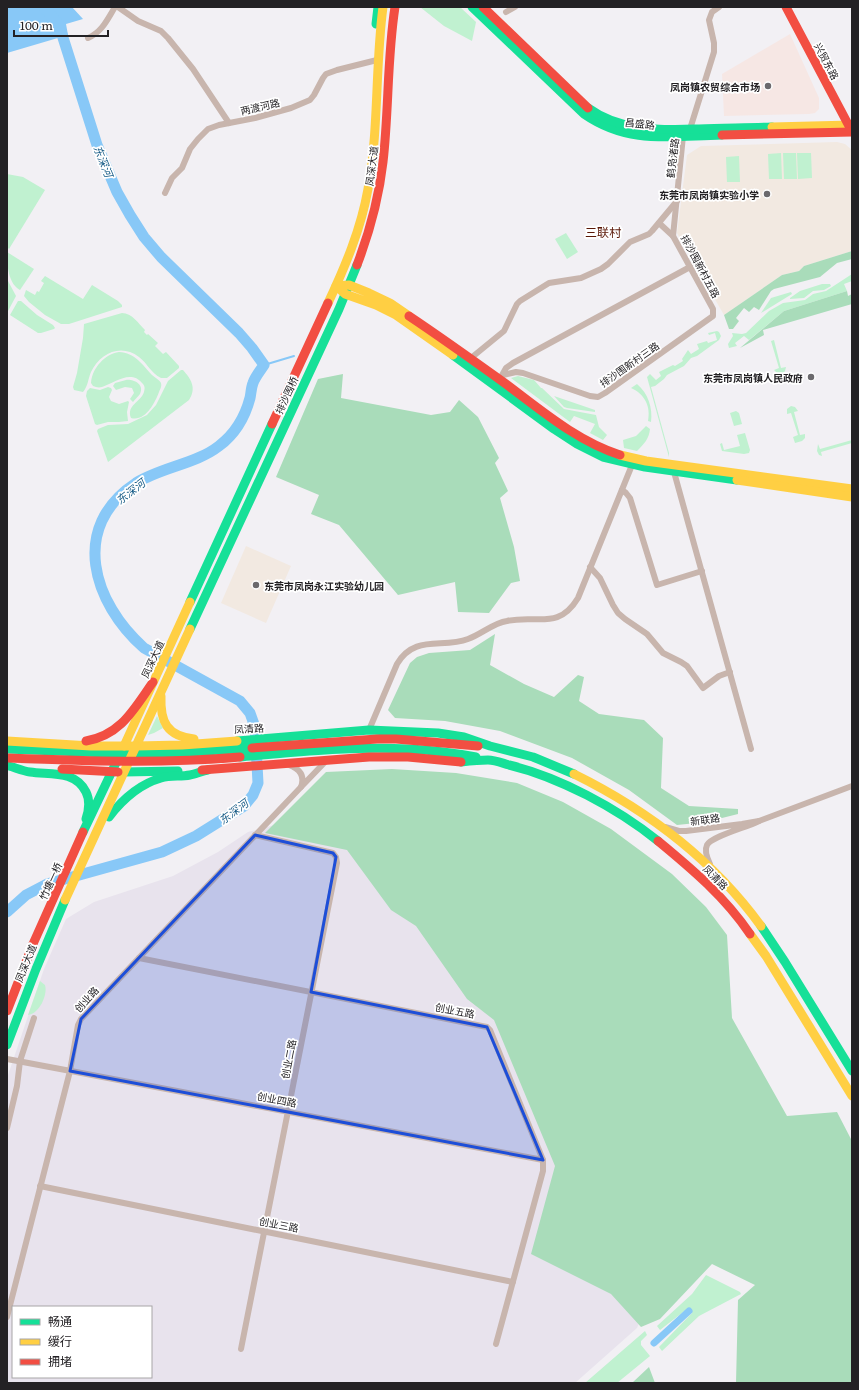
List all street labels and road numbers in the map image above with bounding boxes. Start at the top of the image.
street label: 兴贸东路 [811,40,843,82]
street label: 两渡河路 [239,94,281,118]
street label: 昌盛路 [624,114,656,132]
street label: 鹤凫渚路 [662,137,682,179]
street label: 凤深大道 [361,145,381,187]
street label: 排沙围新村五路 [678,232,724,300]
street label: 排沙围新村三路 [596,338,662,390]
street label: 排沙围桥 [271,374,301,416]
street label: 凤深大道 [137,638,167,680]
street label: 凤清路 [234,719,264,737]
street label: 新联路 [689,809,721,829]
street label: 竹塘一桥 [35,860,65,902]
street label: 凤清路 [700,861,732,893]
street label: 凤深大道 [11,942,39,984]
street label: 创业路 [70,983,102,1015]
street label: 创业五路 [434,999,476,1021]
street label: 创业二路 [277,1038,299,1080]
street label: 创业四路 [256,1088,298,1110]
street label: 创业三路 [258,1213,300,1235]

